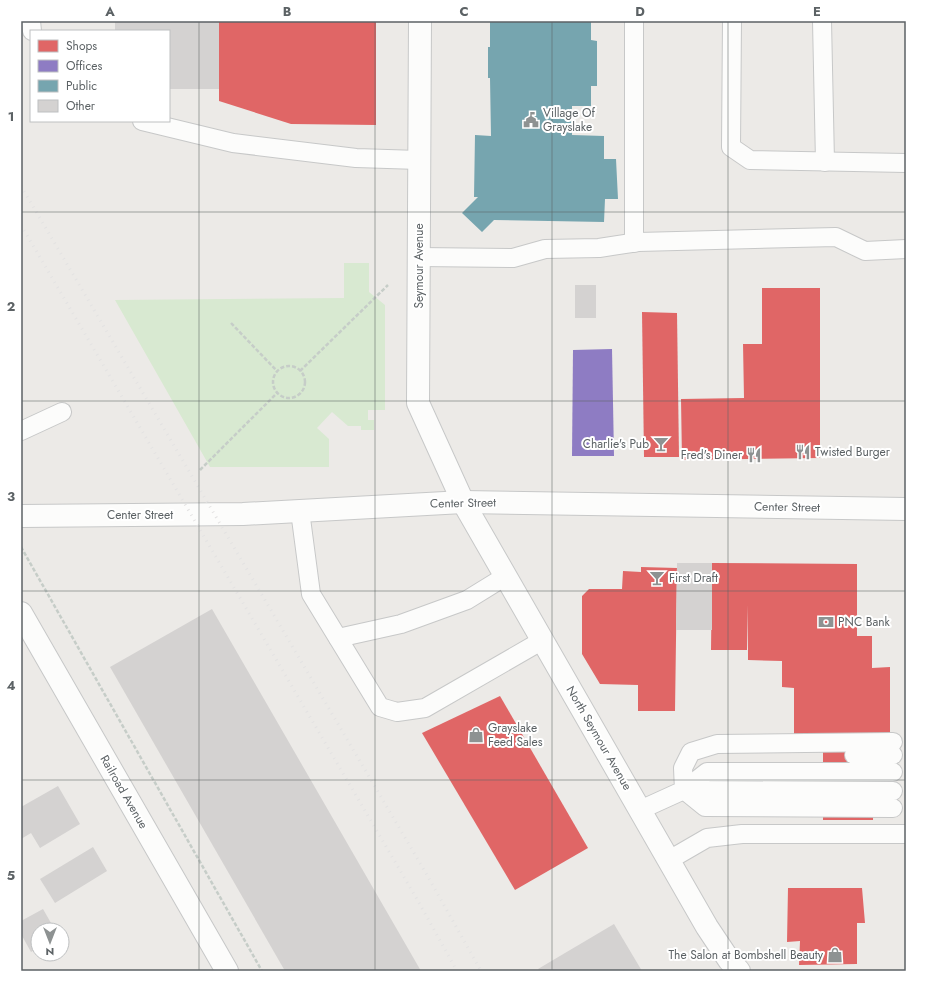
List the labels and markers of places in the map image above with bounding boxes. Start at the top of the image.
place label: Village Of Grayslake [543,104,595,136]
public building icon: Village Of Grayslake [522,111,540,129]
place label: Charlie's Pub [583,435,649,453]
bar icon: Charlie's Pub [652,435,670,453]
restaurant icon: Twisted Burger [794,443,812,461]
place label: Twisted Burger [815,443,891,461]
place label: Fred's Diner [681,446,743,464]
restaurant icon: Fred's Diner [745,446,763,464]
bar icon: First Draft [648,569,666,587]
place label: First Draft [669,569,718,587]
bank icon: PNC Bank [817,613,835,631]
place label: PNC Bank [838,613,890,631]
place label: Grayslake Feed Sales [488,719,543,751]
shop icon: Grayslake Feed Sales [467,726,485,744]
place label: The Salon at Bombshell Beauty [669,946,824,964]
shop icon: The Salon at Bombshell Beauty [826,946,844,964]

